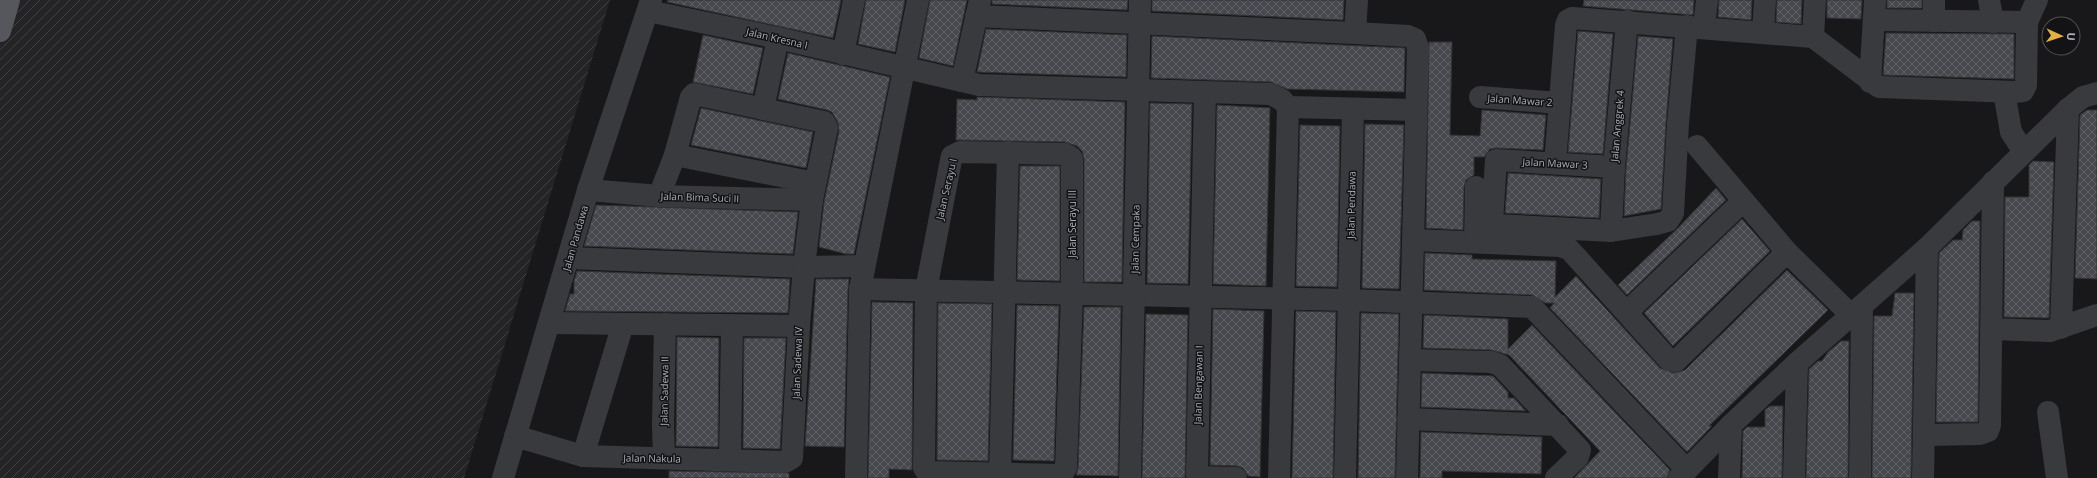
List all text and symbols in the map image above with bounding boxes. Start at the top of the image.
north arrow [2041,16,2081,56]
street label: Jalan Kresna I [744,24,809,52]
text: U [2064,32,2079,41]
street label: Jalan Anggrek 4 [1607,89,1627,163]
street label: Jalan Mawar 2 [1486,91,1553,109]
street label: Jalan Mawar 3 [1521,154,1588,172]
street label: Jalan Serayu I [932,157,960,222]
street label: Jalan Pendawa [1343,171,1359,240]
street label: Jalan Bima Suci II [659,189,740,205]
street label: Jalan Serayu III [1065,190,1079,259]
street label: Jalan Pandawa [559,204,591,273]
street label: Jalan Cempaka [1127,205,1143,274]
street label: Jalan Sadewa IV [789,327,805,400]
street label: Jalan Bengawan I [1190,345,1206,426]
street label: Jalan Sadewa II [656,356,672,427]
street label: Jalan Nakula [622,450,681,466]

